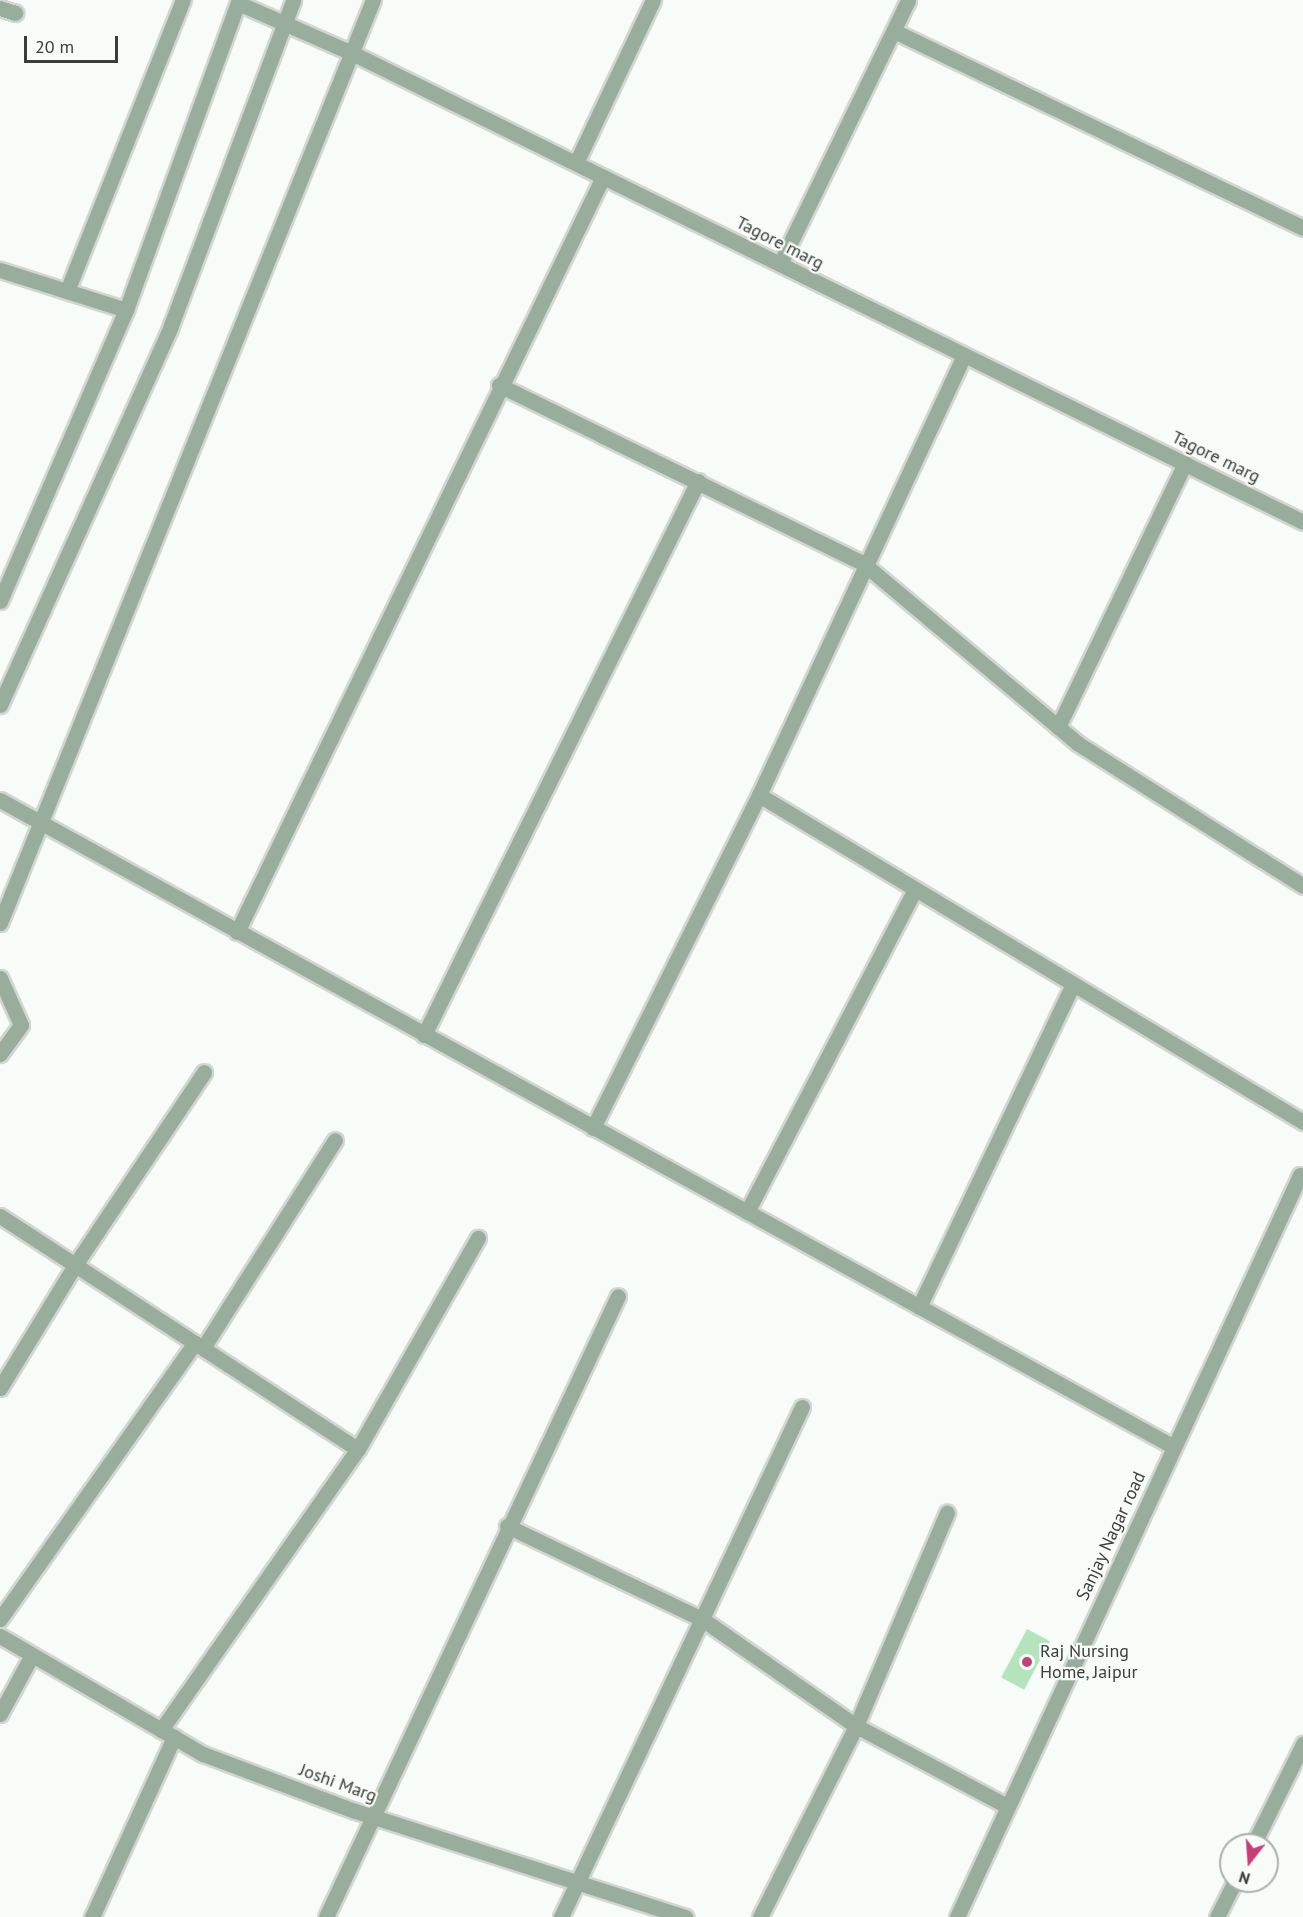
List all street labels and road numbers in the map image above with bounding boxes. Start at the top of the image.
street label: Tagore marg [732,212,828,274]
street label: Tagore marg [1168,426,1264,488]
street label: Sanjay Nagar road [1072,1468,1150,1604]
street label: Joshi Marg [296,1759,380,1807]

